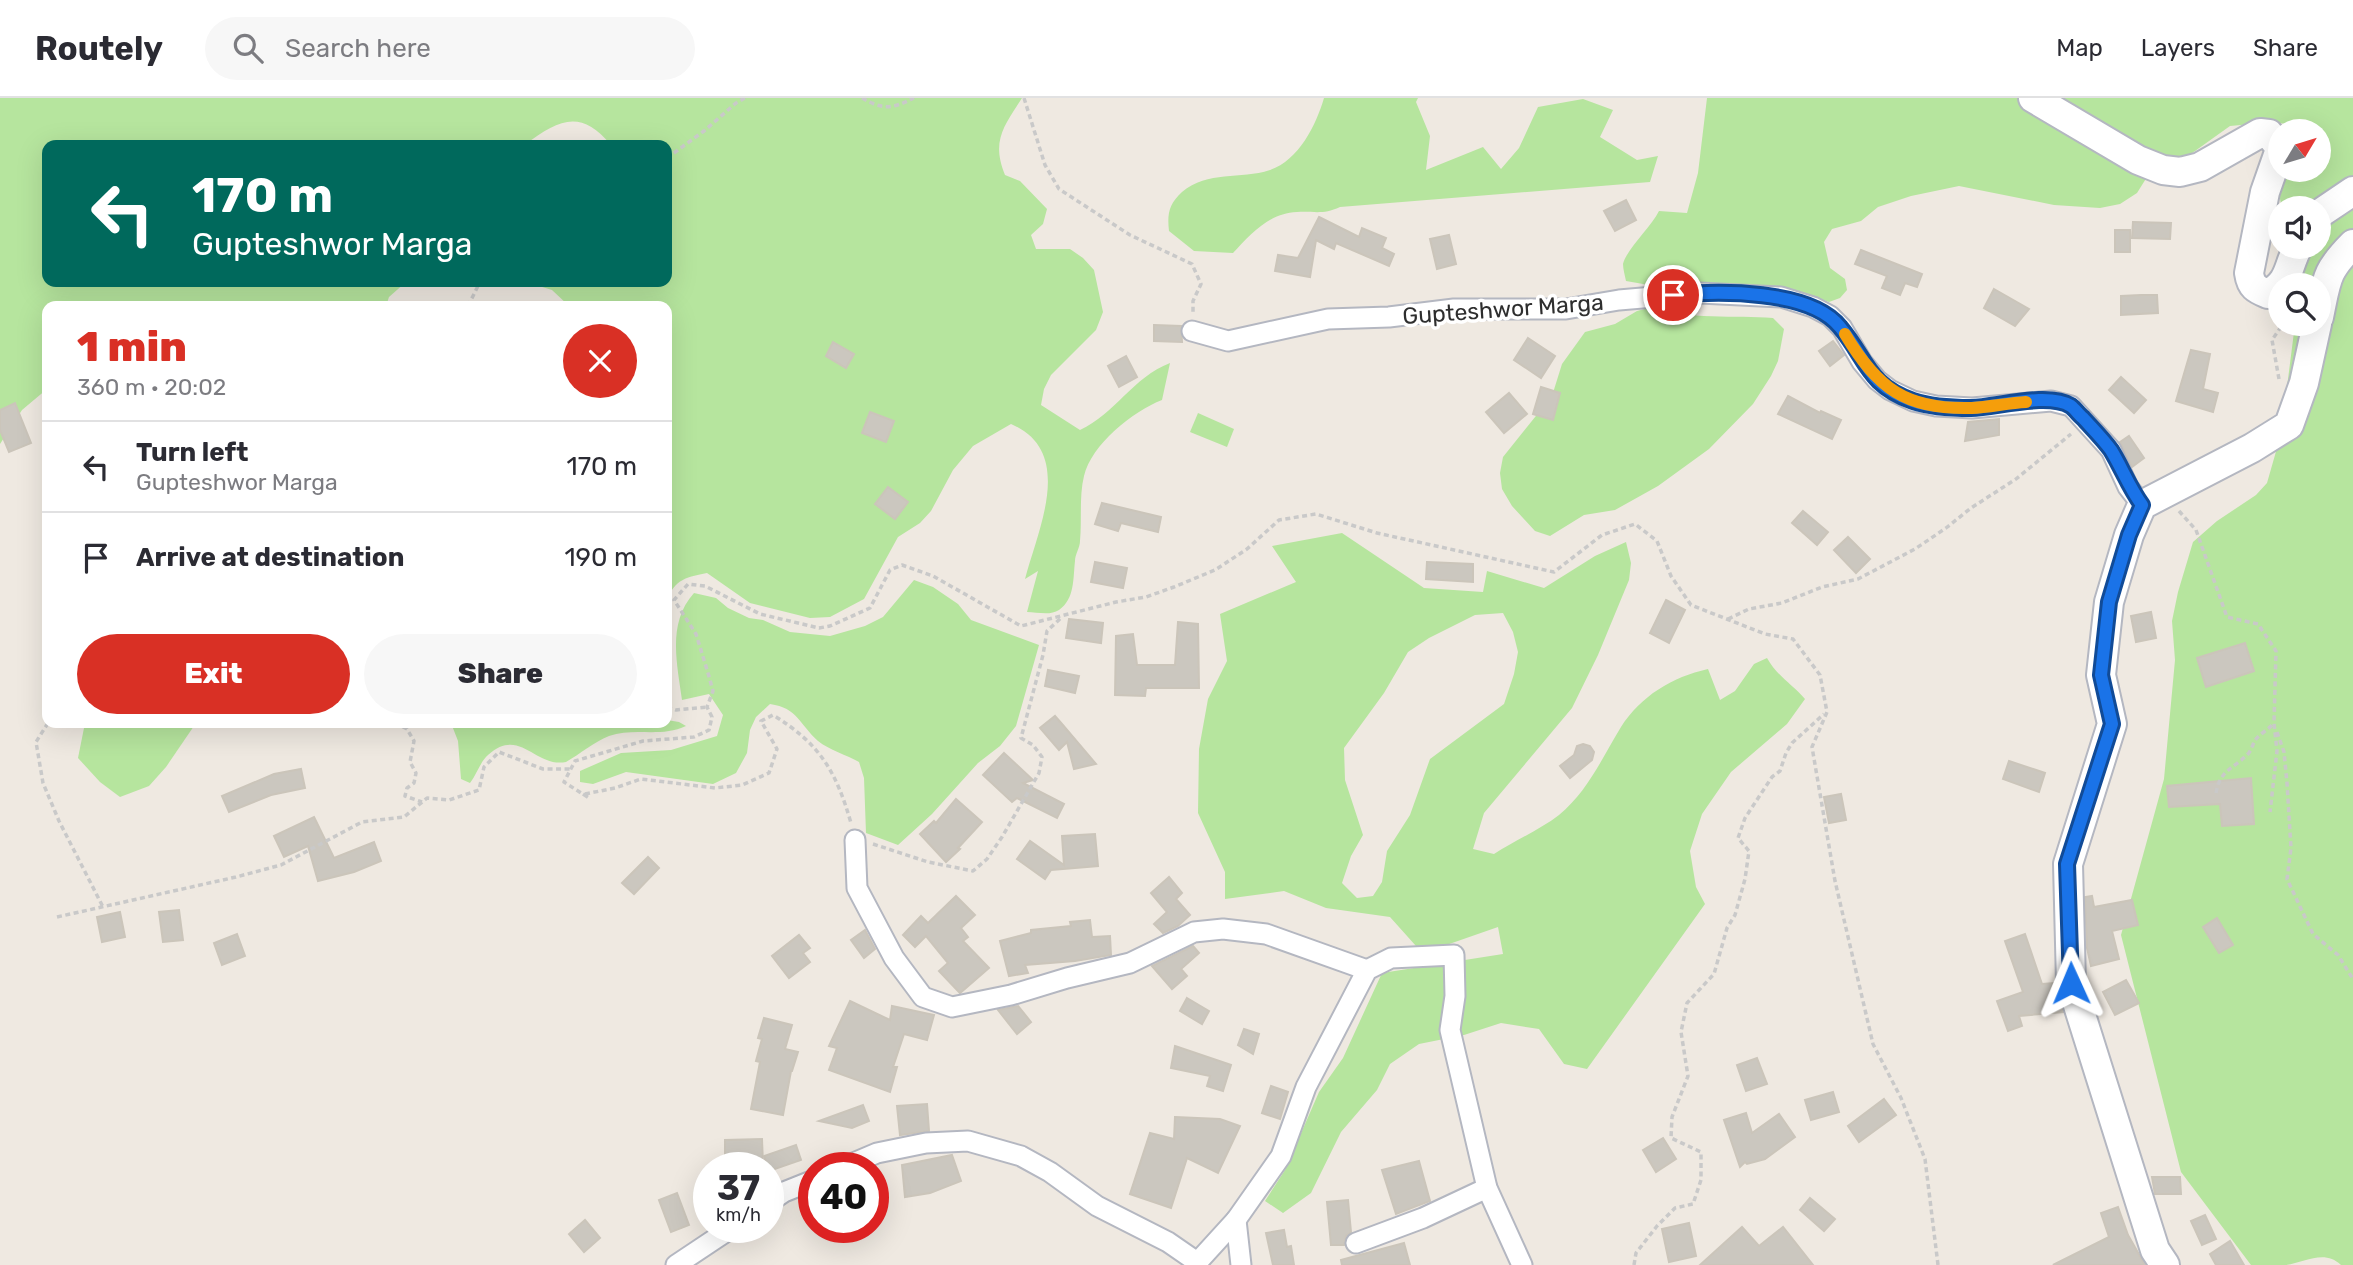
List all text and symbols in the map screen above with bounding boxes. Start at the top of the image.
search box [205,17,695,80]
text: Routely [35,29,163,68]
icon: search [229,29,267,67]
text: Search here [285,33,431,64]
text: Map [2056,34,2103,62]
text: Layers [2141,34,2215,62]
text: Share [2253,34,2318,62]
north arrow [2268,119,2331,182]
map controls [2268,119,2331,336]
text: 170 m [192,166,333,224]
icon: left [77,168,168,259]
button: sound [2268,196,2331,259]
text: Gupteshwor Marga [192,225,473,263]
pin [1643,265,1703,325]
button: search [2268,273,2331,336]
icon: arrive [1654,276,1692,314]
street label: Gupteshwor Marga [1401,288,1605,330]
text: 1 min [77,322,187,372]
button: close [563,324,637,398]
text: 360 m · 20:02 [77,373,226,401]
text: Turn left [136,437,248,468]
icon: left [77,448,115,486]
text: 170 m [567,451,637,482]
text: Gupteshwor Marga [136,468,338,496]
icon: arrive [77,539,115,577]
text: Arrive at destination [136,542,404,573]
text: 190 m [564,542,637,573]
button: Exit [77,634,350,714]
button: Share [364,634,637,714]
position arrow [2034,946,2108,1020]
speed limit sign: 40 [798,1152,889,1243]
text: 37 [717,1167,760,1209]
text: km/h [716,1204,761,1226]

